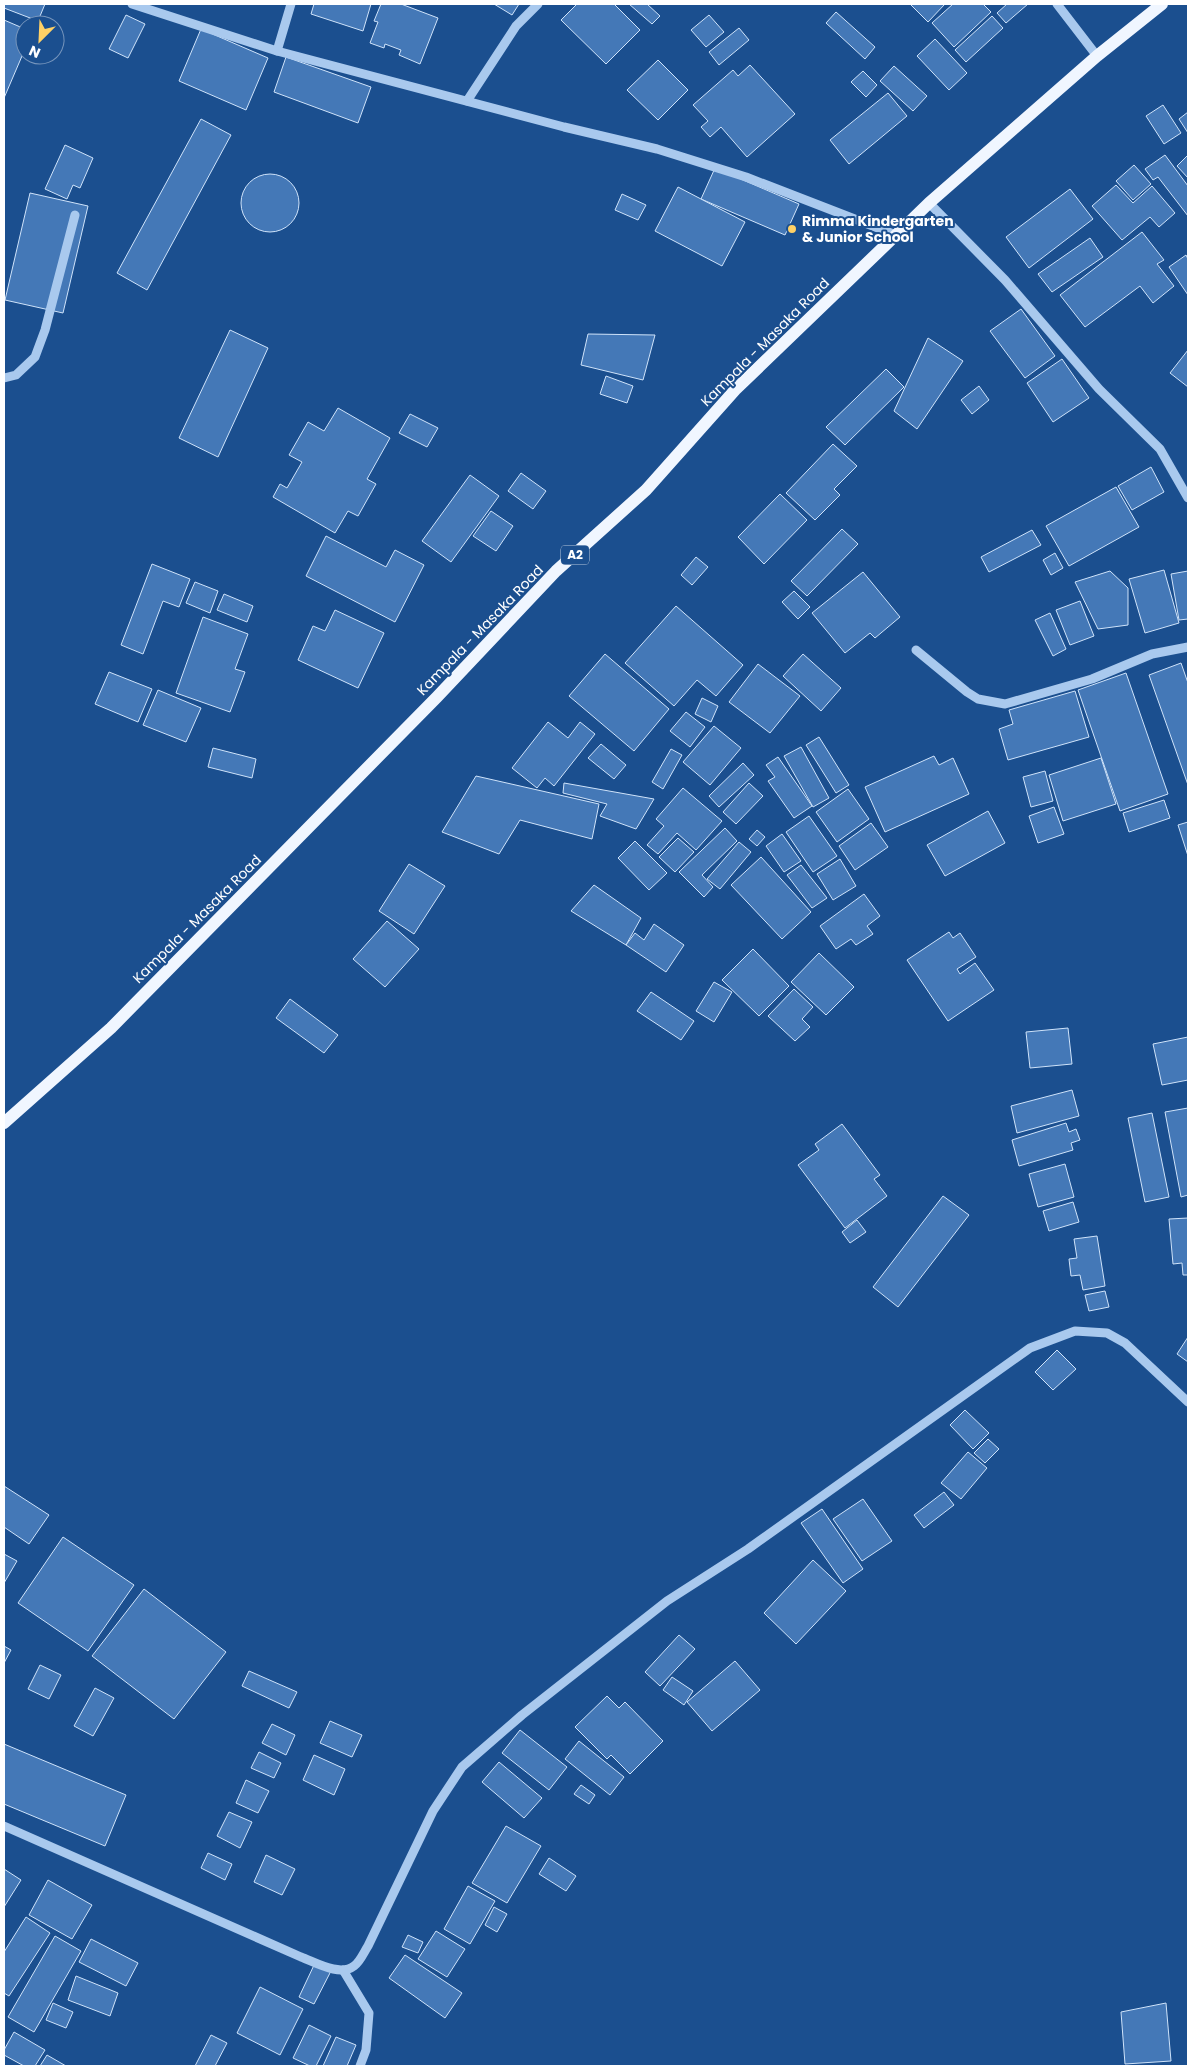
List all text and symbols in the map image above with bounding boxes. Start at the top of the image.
north arrow [15,15,65,65]
text: N [26,41,44,63]
place label: Rimma Kindergarten & Junior School [802,211,954,247]
marker: Rimma Kindergarten & Junior School [786,223,798,235]
street label: Kampala - Masaka Road [696,273,834,411]
road number: A2 [561,546,589,564]
street label: Kampala - Masaka Road [412,560,548,700]
street label: Kampala - Masaka Road [128,850,266,988]

